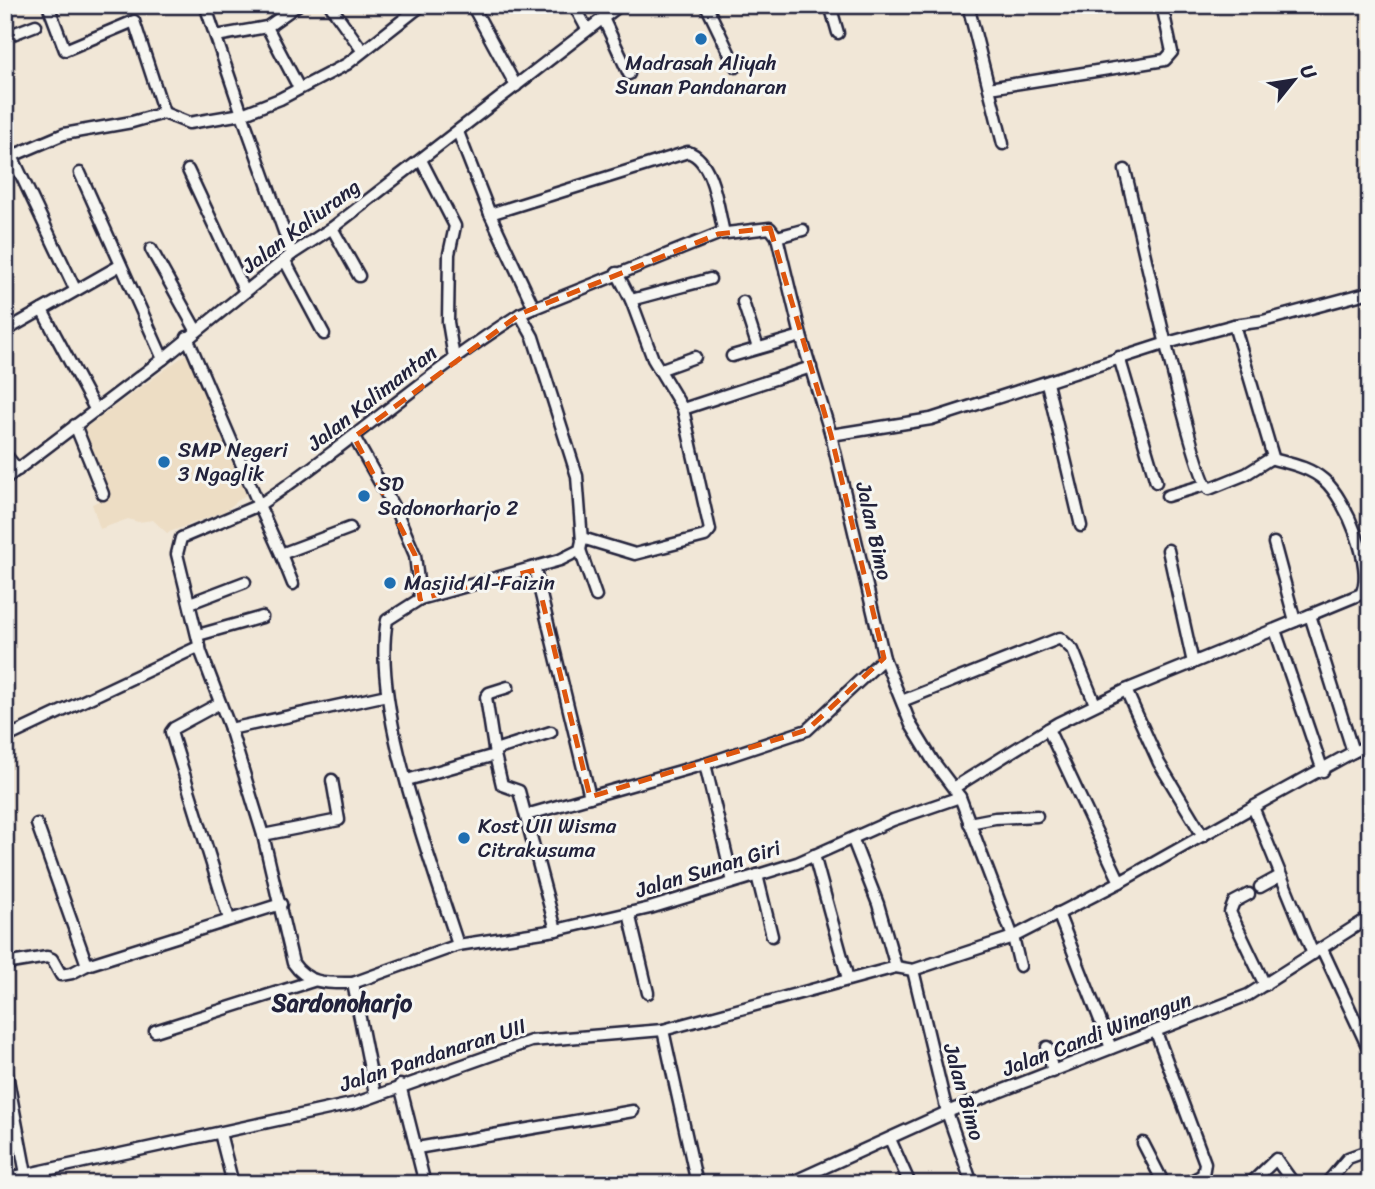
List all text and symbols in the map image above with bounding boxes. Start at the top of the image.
marker: Madrasah Aliyah Sunan Pandanaran [693,31,709,47]
place label: Madrasah Aliyah Sunan Pandanaran [615,44,787,106]
north arrow [1260,46,1330,116]
text: U [1291,58,1326,87]
street label: Jalan Kaliurang [232,168,369,284]
street label: Jalan Kalimantan [298,335,446,462]
place label: SMP Negeri 3 Ngaglik [178,431,289,493]
marker: SMP Negeri 3 Ngaglik [156,454,172,470]
place label: SD Sadonorharjo 2 [378,465,518,527]
street label: Jalan Bimo [844,477,904,584]
marker: SD Sadonorharjo 2 [356,488,372,504]
place label: Masjid Al-Faizin [404,564,555,602]
marker: Masjid Al-Faizin [382,575,398,591]
place label: Kost UII Wisma Citrakusuma [478,807,617,869]
street label: Jalan Sunan Giri [630,829,786,909]
marker: Kost UII Wisma Citrakusuma [456,830,472,846]
street label: Jalan Candi Winangun [996,980,1197,1088]
district label: Sardonoharjo [271,982,413,1024]
street label: Jalan Pandanaran UII [334,1007,532,1103]
street label: Jalan Bimo [932,1038,996,1145]

